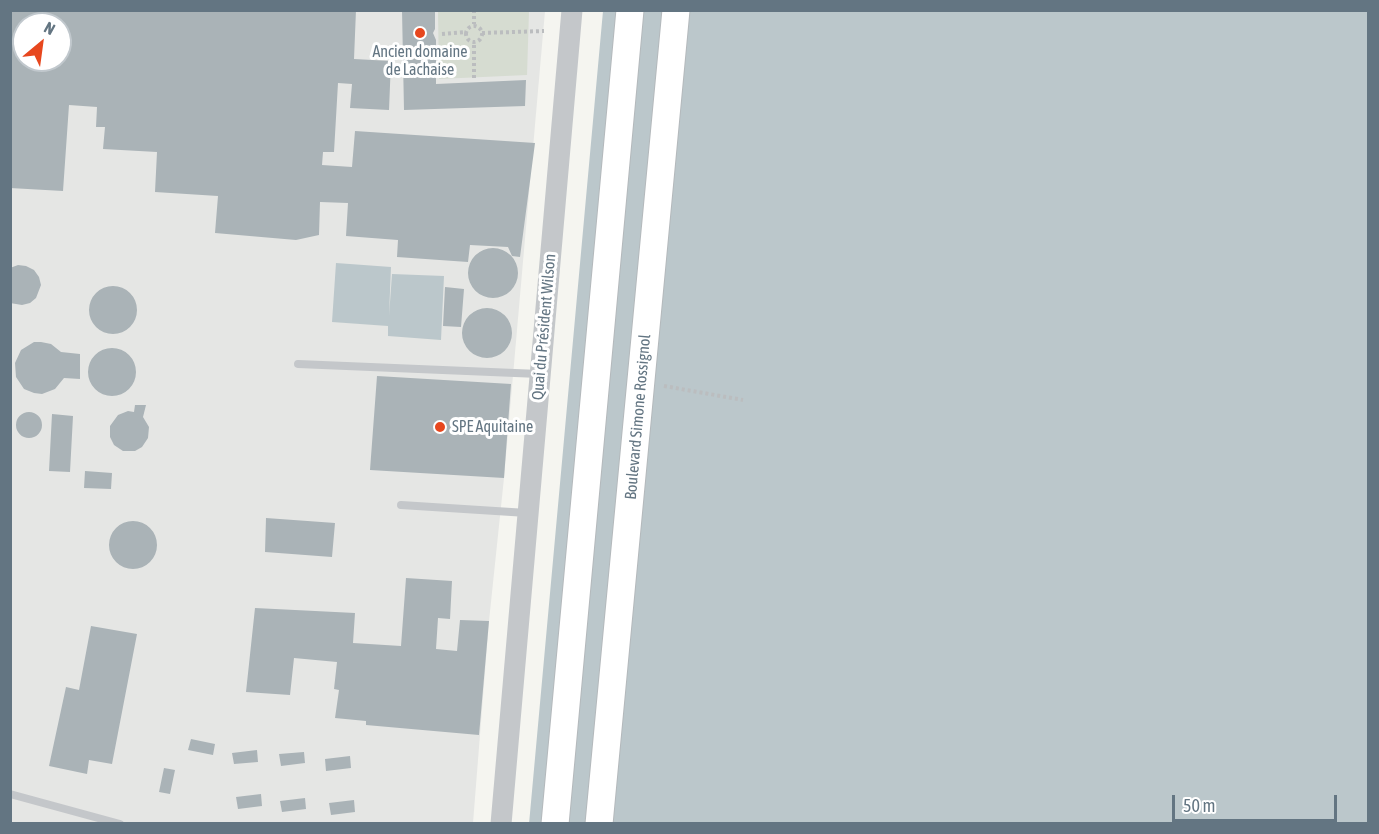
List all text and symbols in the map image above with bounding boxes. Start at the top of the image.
north arrow [12,12,72,72]
text: N [41,18,58,38]
marker: Ancien domaine de Lachaise [413,26,427,40]
place label: Ancien domaine de Lachaise [372,42,468,80]
street label: Quai du Président Wilson [528,253,560,401]
street label: Boulevard Simone Rossignol [621,334,655,500]
place label: SPE Aquitaine [452,417,533,437]
marker: SPE Aquitaine [433,420,447,434]
scale bar [1175,783,1340,821]
text: 50 m [1183,795,1215,816]

